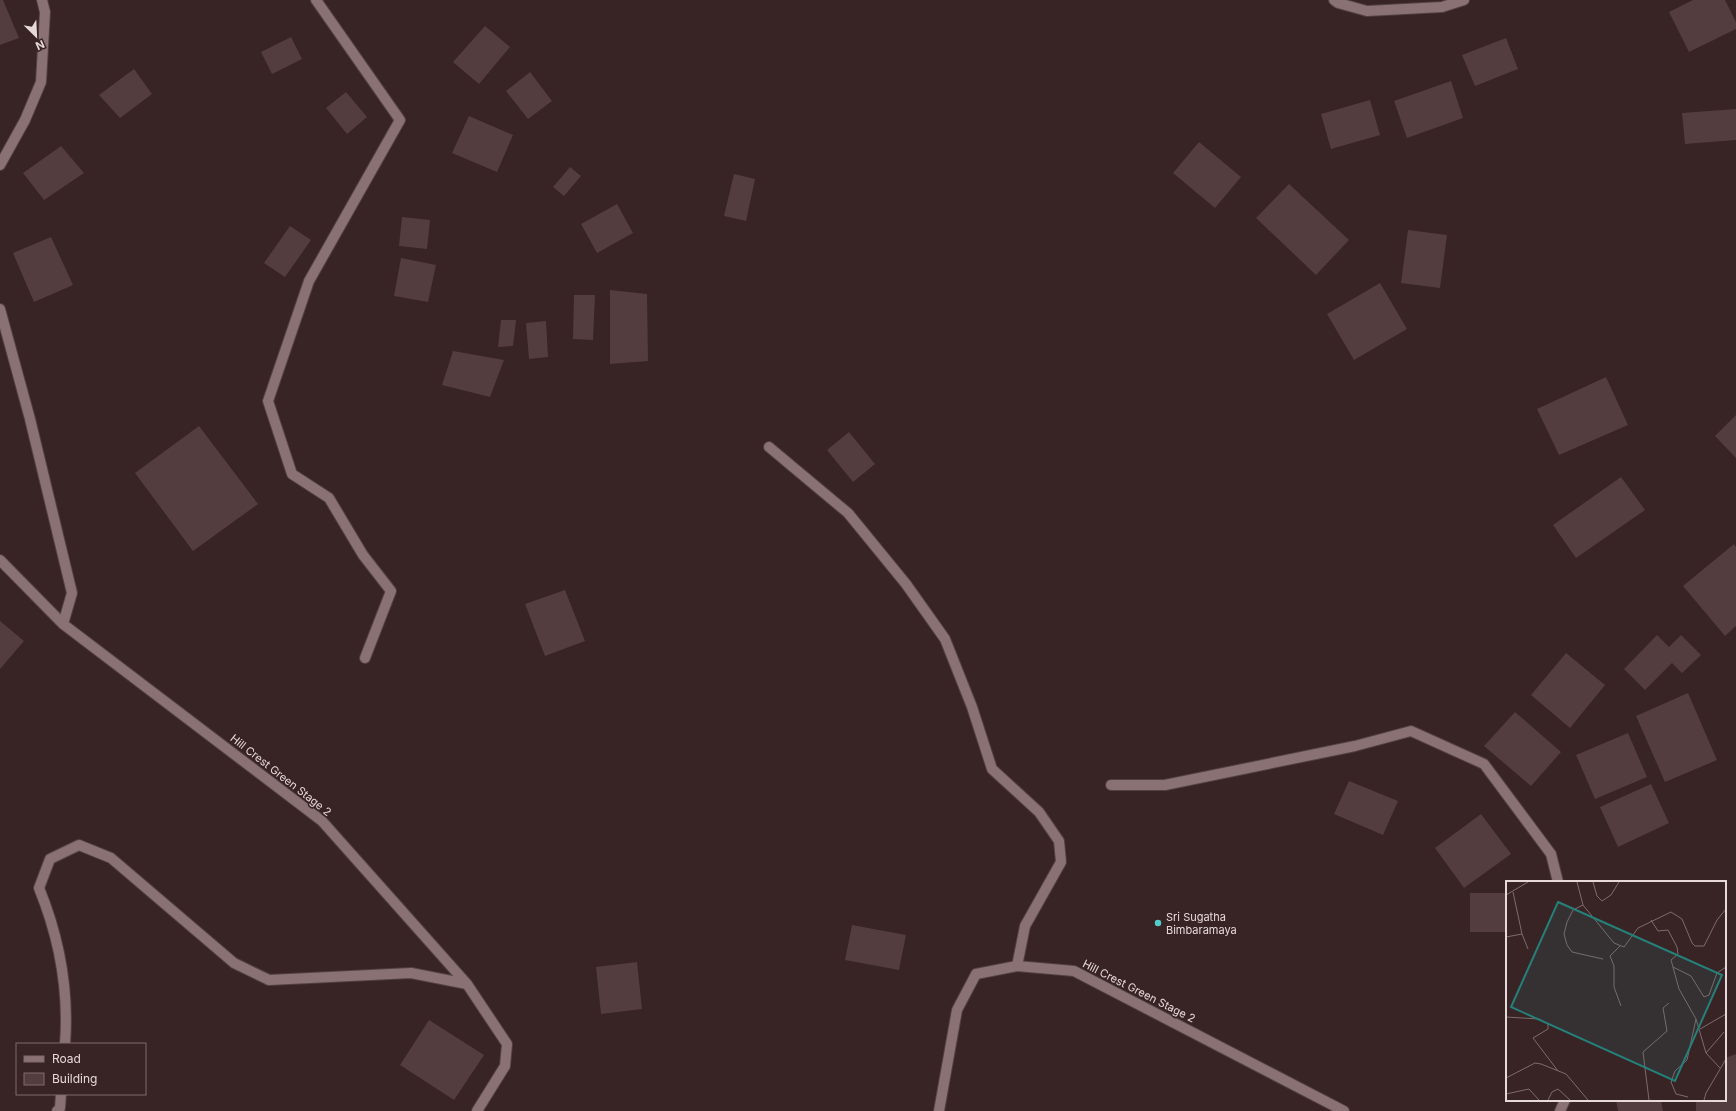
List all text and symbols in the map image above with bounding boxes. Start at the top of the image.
north arrow [16,16,56,56]
text: N [33,37,47,53]
street label: Hill Crest Green Stage 2 [228,731,334,819]
inset map [1506,881,1726,1101]
place label: Sri Sugatha Bimbaramaya [1166,910,1237,937]
marker: Sri Sugatha Bimbaramaya [1153,918,1163,928]
street label: Hill Crest Green Stage 2 [1080,956,1198,1026]
legend [16,1043,146,1095]
text: Road [52,1051,81,1066]
text: Building [52,1071,97,1086]

